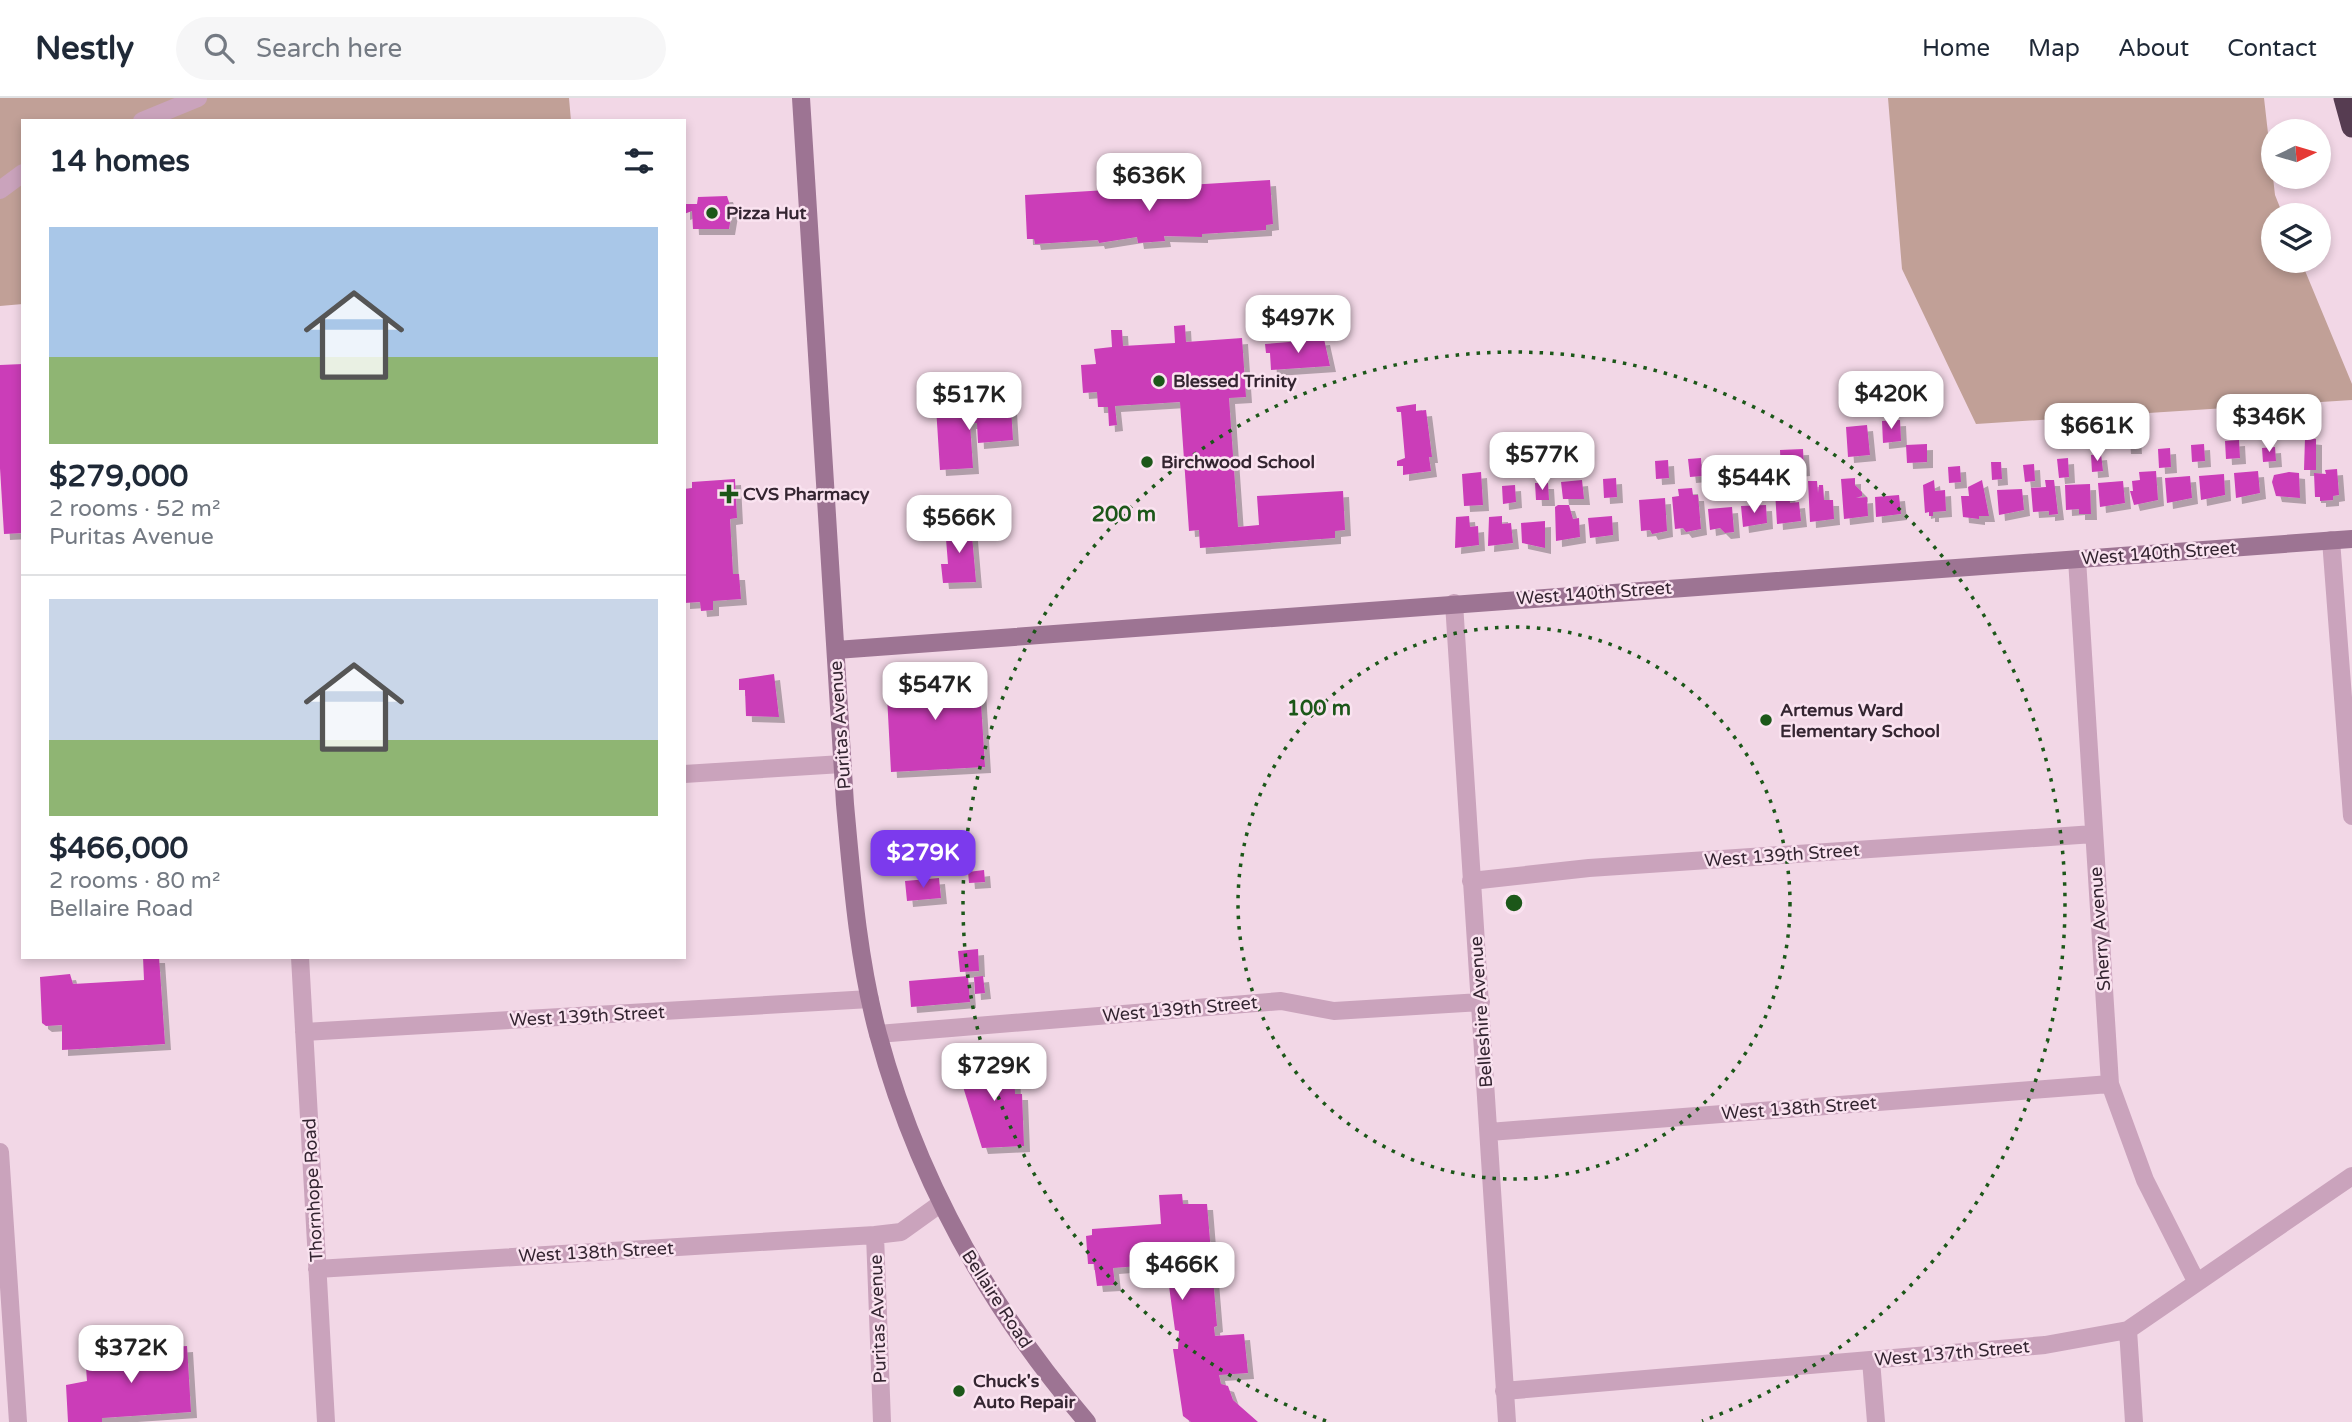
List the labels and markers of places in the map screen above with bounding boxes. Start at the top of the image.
pin: $636K [1100,153,1198,213]
place label: Pizza Hut [726,202,806,224]
marker: Pizza Hut [704,205,720,221]
pin: $497K [1249,296,1347,355]
place label: Blessed Trinity [1173,370,1297,392]
pin: $517K [920,372,1018,432]
pin: $420K [1842,372,1940,431]
marker: Blessed Trinity [1151,373,1167,389]
pin: $346K [2220,394,2318,454]
pin: $661K [2048,404,2146,463]
pin: $577K [1493,432,1591,492]
place label: Birchwood School [1161,451,1315,473]
marker: Birchwood School [1139,454,1155,470]
pin: $544K [1705,456,1803,515]
place label: CVS Pharmacy [743,483,870,505]
marker: CVS Pharmacy [721,486,737,502]
pin: $566K [910,496,1008,555]
pin: $547K [886,662,984,722]
place label: Artemus Ward Elementary School [1780,699,1940,742]
marker: Artemus Ward Elementary School [1758,712,1774,728]
pin: $279K [874,830,972,890]
centre of rings [1502,891,1526,915]
pin: $729K [945,1044,1043,1103]
pin: $466K [1133,1242,1231,1302]
pin: $372K [82,1326,180,1385]
place label: Chuck's Auto Repair [973,1370,1076,1413]
marker: Chuck's Auto Repair [951,1383,967,1399]

